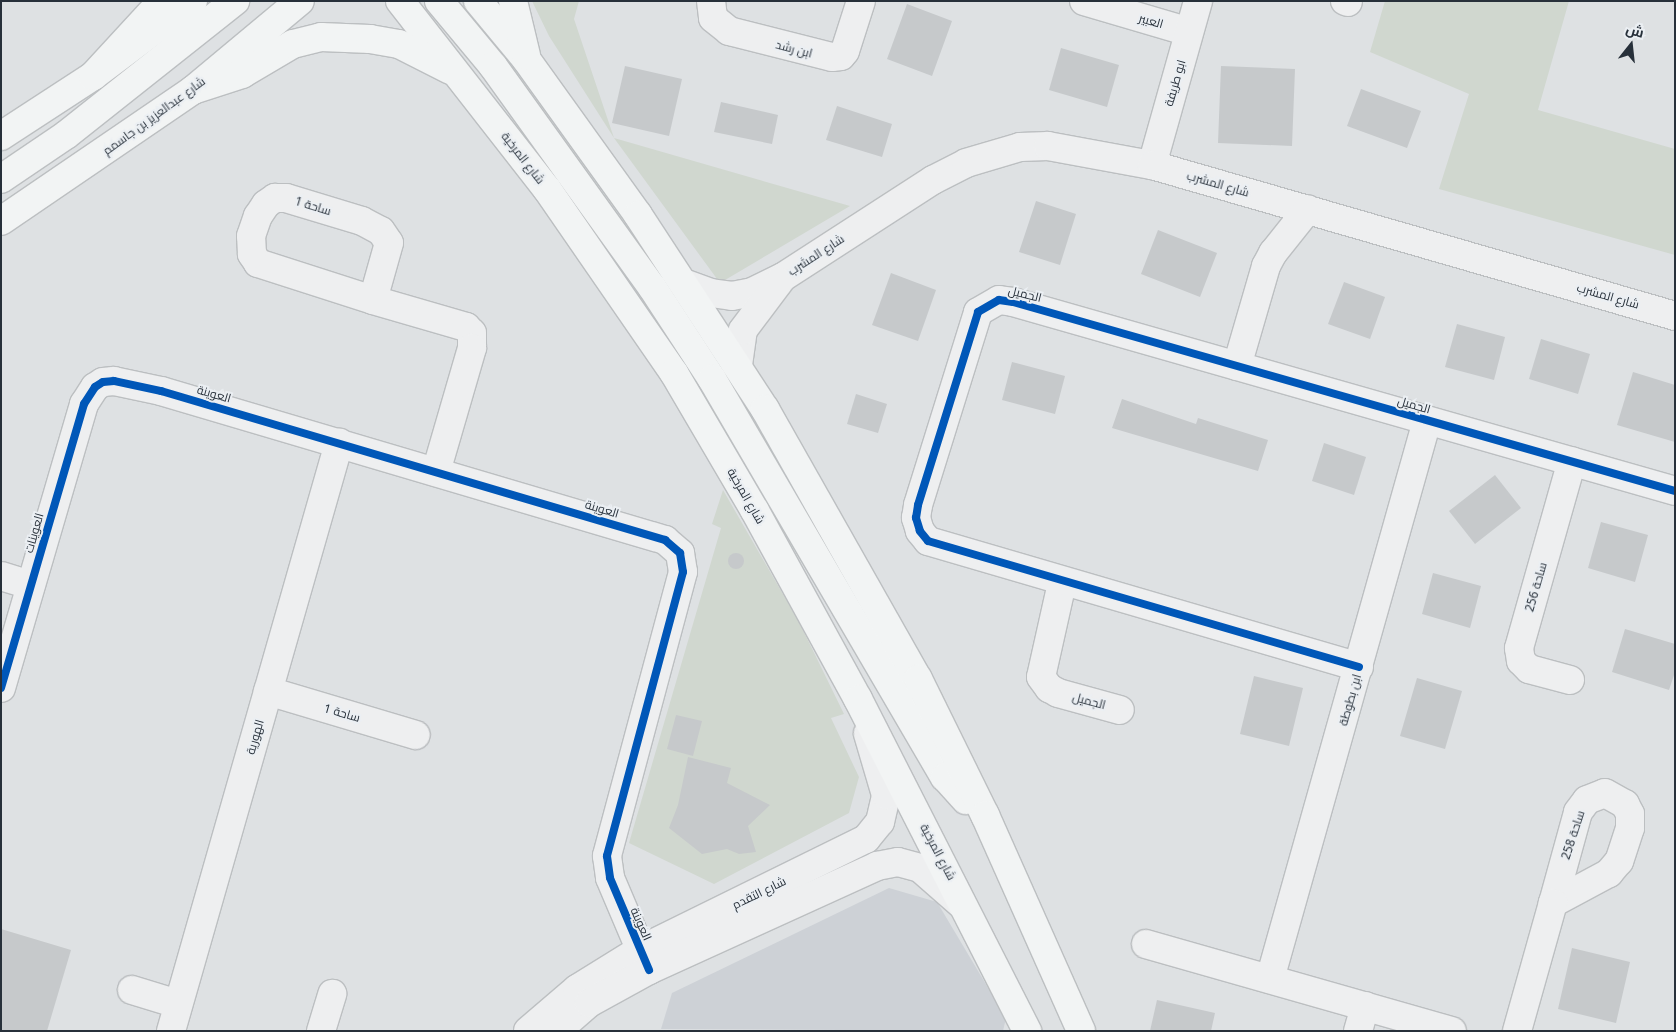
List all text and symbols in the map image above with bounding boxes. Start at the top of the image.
street label: العبير [1137,11,1165,31]
text: ش [1624,18,1647,42]
north arrow [1606,20,1656,70]
street label: ابن رشد [774,37,814,61]
street label: ابو طريفة [1161,58,1189,108]
street label: شارع عبدالعزيز بن جاسمم [100,74,208,158]
street label: شارع المرخية [498,129,548,187]
street label: شارع المشرب [1185,168,1251,200]
street label: ساحة 1 [293,194,333,218]
street label: شارع المشرب [785,231,847,279]
street label: شارع المشرب [1575,280,1641,312]
street label: الجميل [1007,283,1043,305]
street label: العوينة [195,382,233,406]
street label: الجميل [1396,393,1432,417]
street label: شارع المرخية [724,466,768,526]
street label: العوينة [583,497,621,521]
street label: العوينات [21,511,47,555]
street label: ساحة 256 [1522,561,1550,613]
street label: ابن بطوطة [1336,673,1364,727]
street label: الجميل [1071,690,1107,712]
street label: ساحة 1 [322,701,362,725]
street label: الهورية [243,718,267,756]
street label: ساحة 258 [1558,809,1588,861]
street label: شارع المرخية [917,821,959,883]
street label: شارع التقدم [730,874,788,912]
street label: العوينة [627,905,655,943]

